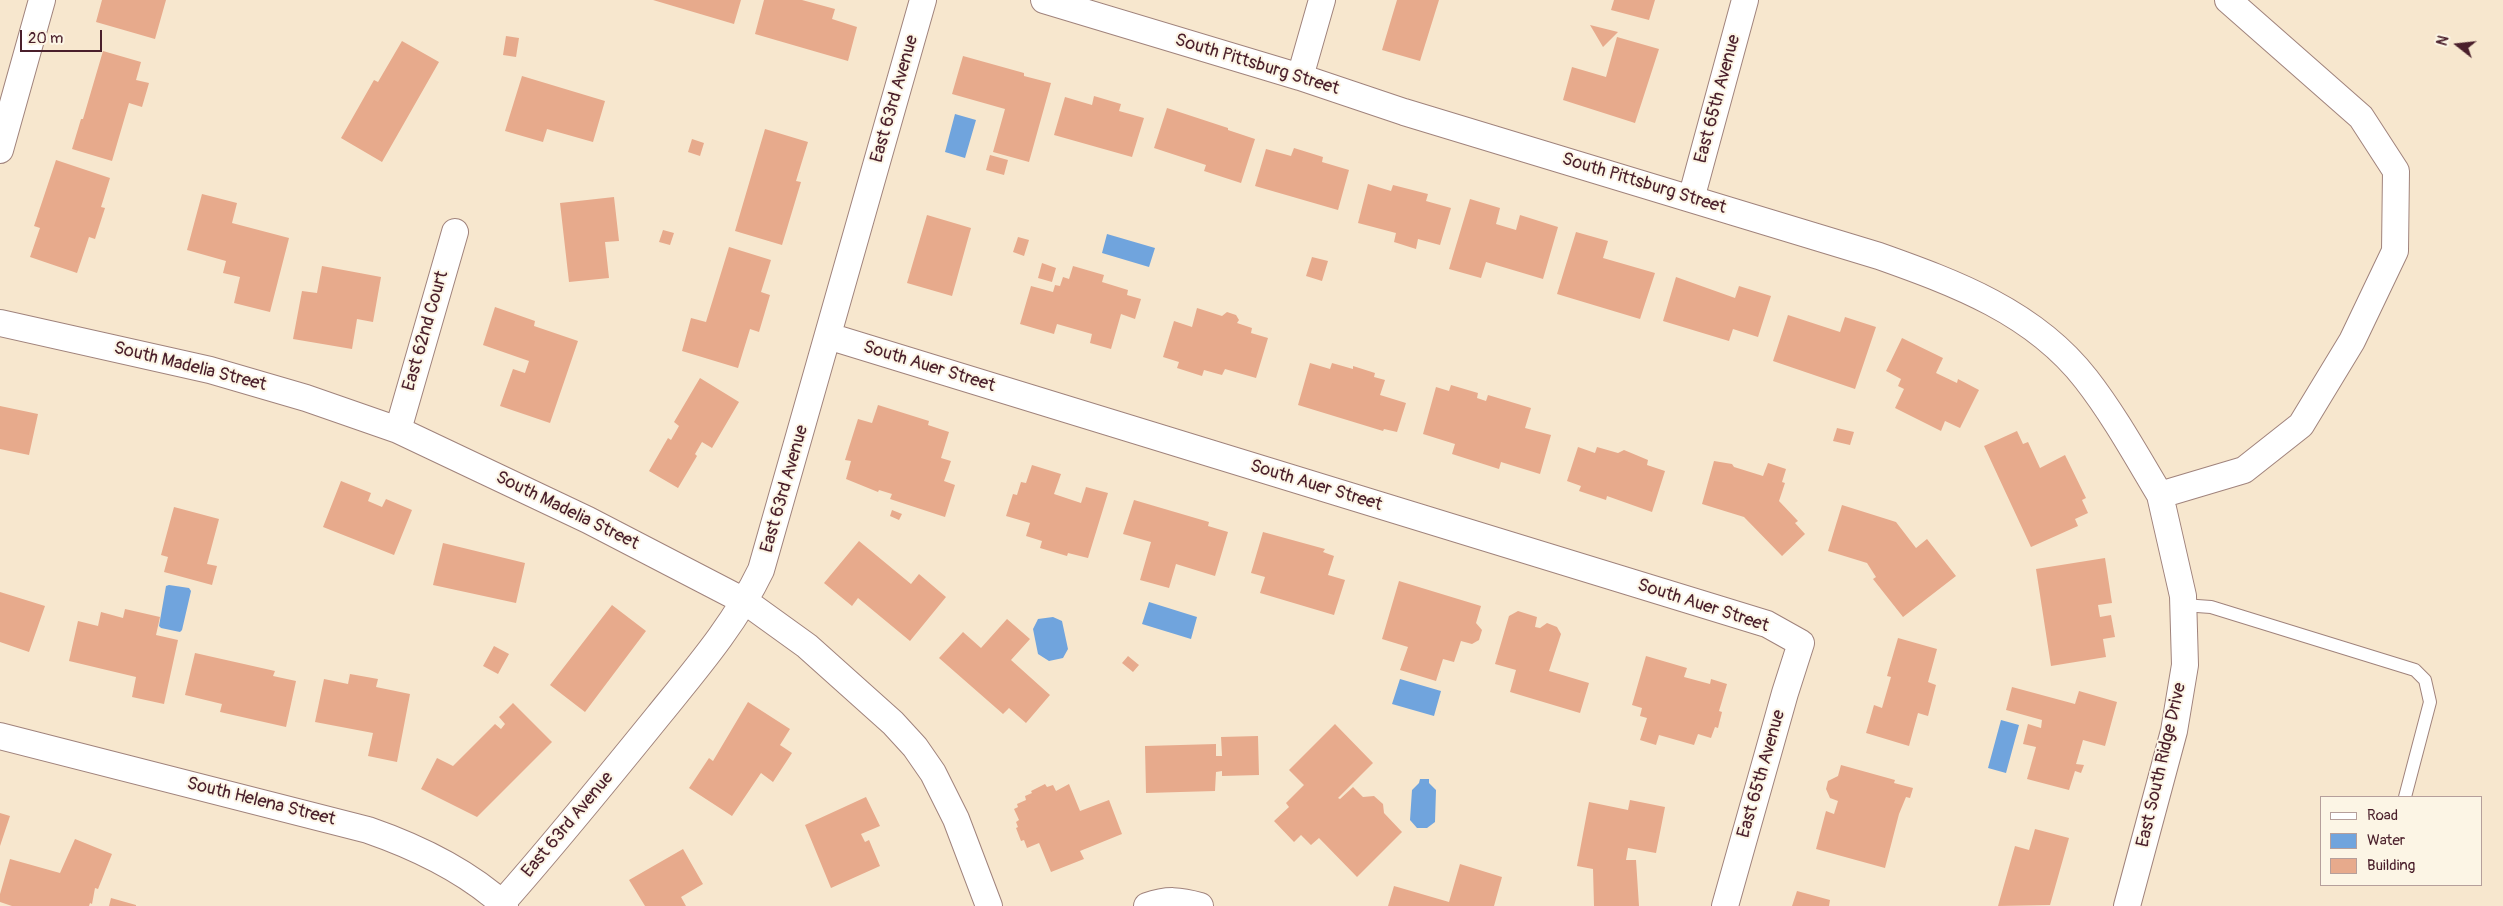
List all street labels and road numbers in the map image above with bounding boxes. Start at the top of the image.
street label: South Pittsburg Street [1172,30,1342,100]
street label: East 65th Avenue [1690,32,1746,166]
street label: East 63rd Avenue [866,33,924,165]
street label: South Pittsburg Street [1559,149,1729,219]
street label: East 62nd Court [399,268,453,394]
street label: South Auer Street [860,337,998,397]
street label: South Madelia Street [111,338,269,396]
street label: East 63rd Avenue [756,423,814,555]
street label: South Auer Street [1247,456,1385,516]
street label: South Madelia Street [492,467,642,555]
street label: South Auer Street [1635,575,1771,637]
street label: East South Ridge Drive [2133,681,2191,849]
street label: East 65th Avenue [1733,708,1791,840]
street label: East 63rd Avenue [517,768,619,882]
street label: South Helena Street [184,773,338,831]

